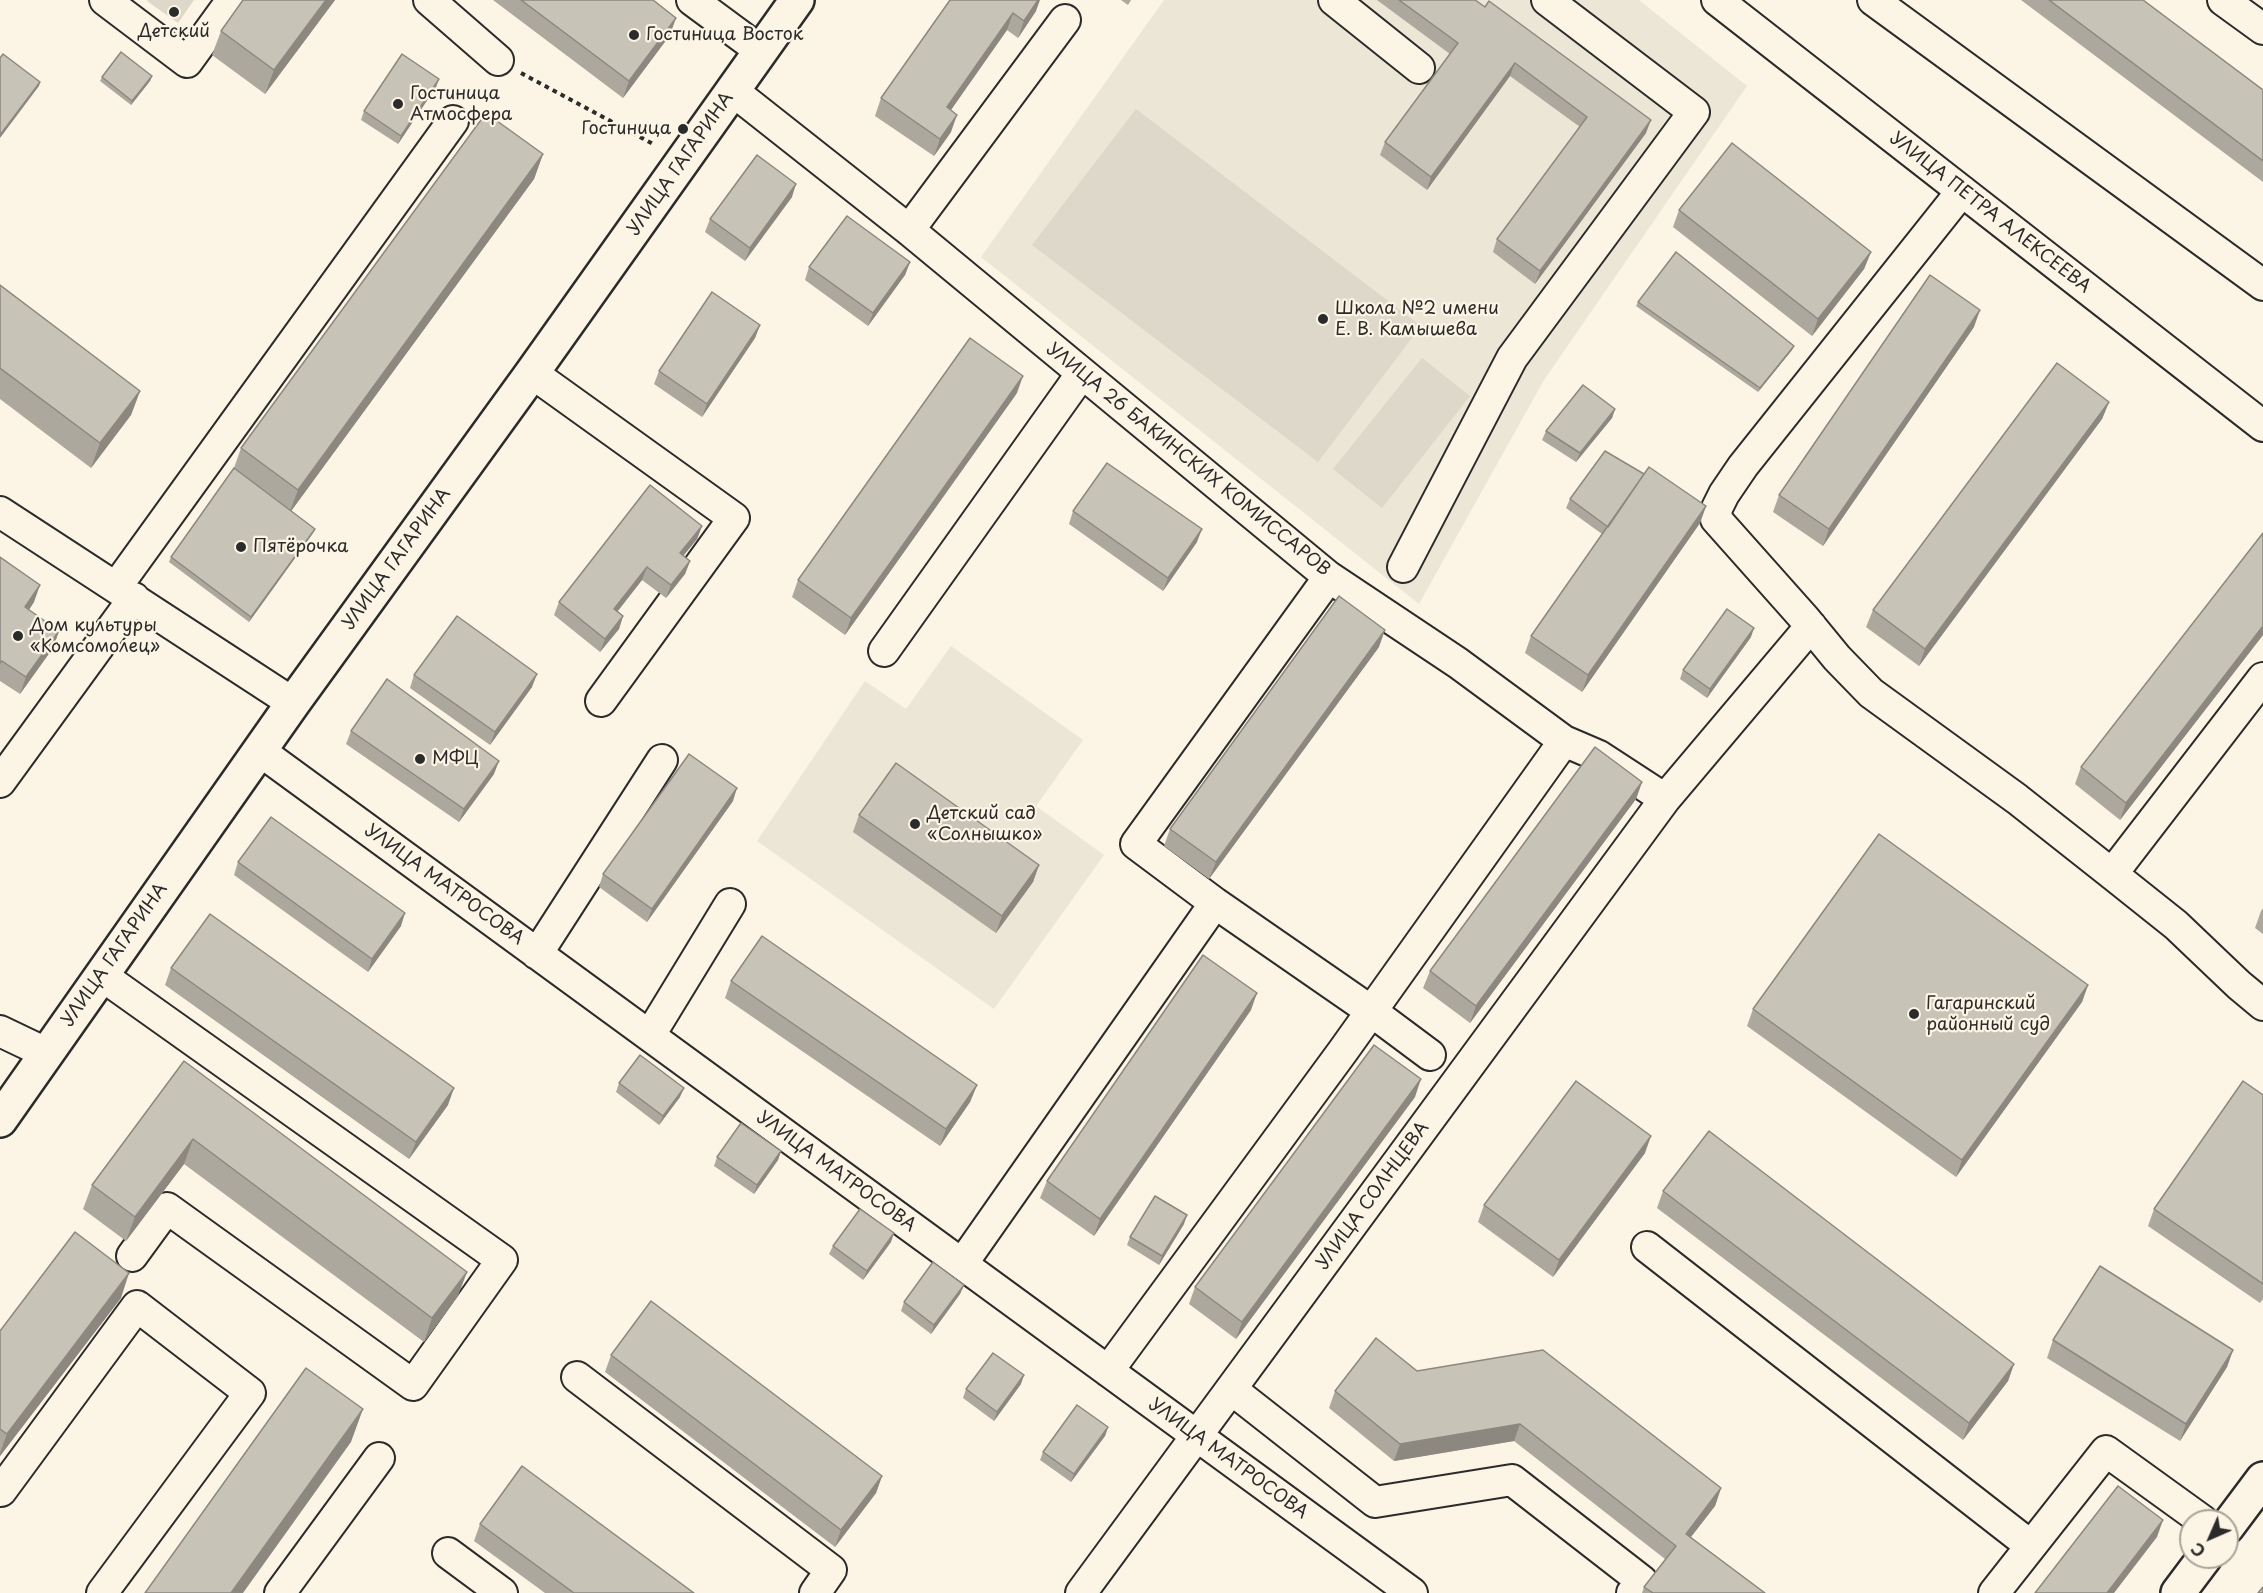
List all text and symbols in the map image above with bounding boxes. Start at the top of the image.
marker: Детский [167,5,181,19]
place label: Детский [138,21,210,43]
place label: Гостиница Восток [646,24,803,46]
marker: Гостиница Восток [627,28,641,42]
place label: Гостиница Атмосфера [410,83,512,125]
street label: УЛИЦА ГАГАРИНА [623,88,739,240]
marker: Гостиница Атмосфера [391,97,405,111]
place label: Гостиница [581,118,671,140]
marker: Гостиница [676,122,690,136]
street label: УЛИЦА ПЕТРА АЛЕКСЕЕВА [1885,128,2095,298]
place label: Школа №2 имени Е. В. Камышева [1335,298,1499,340]
marker: Школа №2 имени Е. В. Камышева [1316,312,1330,326]
street label: УЛИЦА 26 БАКИНСКИХ КОМИССАРОВ [1042,339,1334,581]
street label: УЛИЦА ГАГАРИНА [338,484,456,634]
place label: Пятёрочка [253,536,348,558]
marker: Пятёрочка [234,540,248,554]
place label: Дом культуры «Комсомолец» [30,615,160,658]
marker: Дом культуры «Комсомолец» [11,629,25,643]
place label: МФЦ [432,748,479,770]
marker: МФЦ [413,752,427,766]
place label: Детский сад «Солнышко» [927,803,1042,846]
marker: Детский сад «Солнышко» [908,817,922,831]
street label: УЛИЦА МАТРОСОВА [360,820,528,950]
street label: УЛИЦА ГАГАРИНА [57,879,173,1031]
place label: Гагаринский районный суд [1926,993,2050,1036]
marker: Гагаринский районный суд [1907,1007,1921,1021]
street label: УЛИЦА МАТРОСОВА [752,1107,920,1237]
street label: УЛИЦА СОЛНЦЕВА [1312,1118,1434,1274]
street label: УЛИЦА МАТРОСОВА [1144,1394,1312,1524]
north arrow [2179,1509,2239,1569]
text: С [2185,1538,2210,1563]

